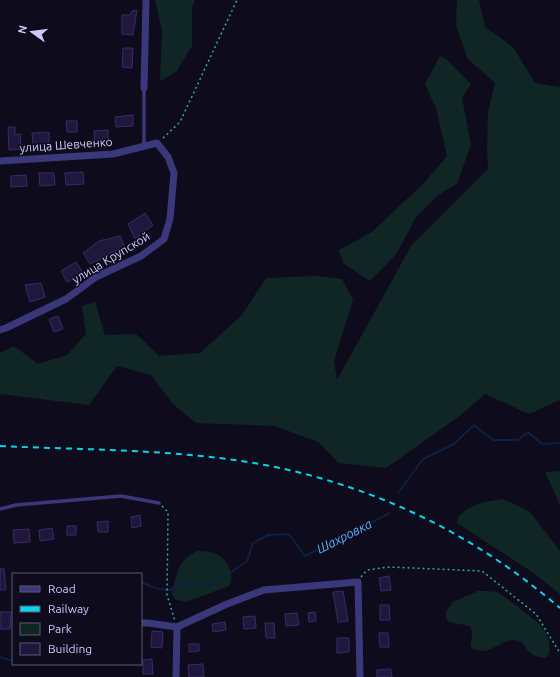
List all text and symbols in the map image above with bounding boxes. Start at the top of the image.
north arrow [12,12,52,52]
text: N [15,24,29,35]
street label: улица Шевченко [19,135,113,154]
street label: улица Крупской [70,229,152,286]
water label: Шахровка [314,516,374,556]
legend [12,573,142,665]
text: Road [48,582,76,595]
text: Railway [48,602,89,615]
text: Park [48,622,72,635]
text: Building [48,642,92,655]

